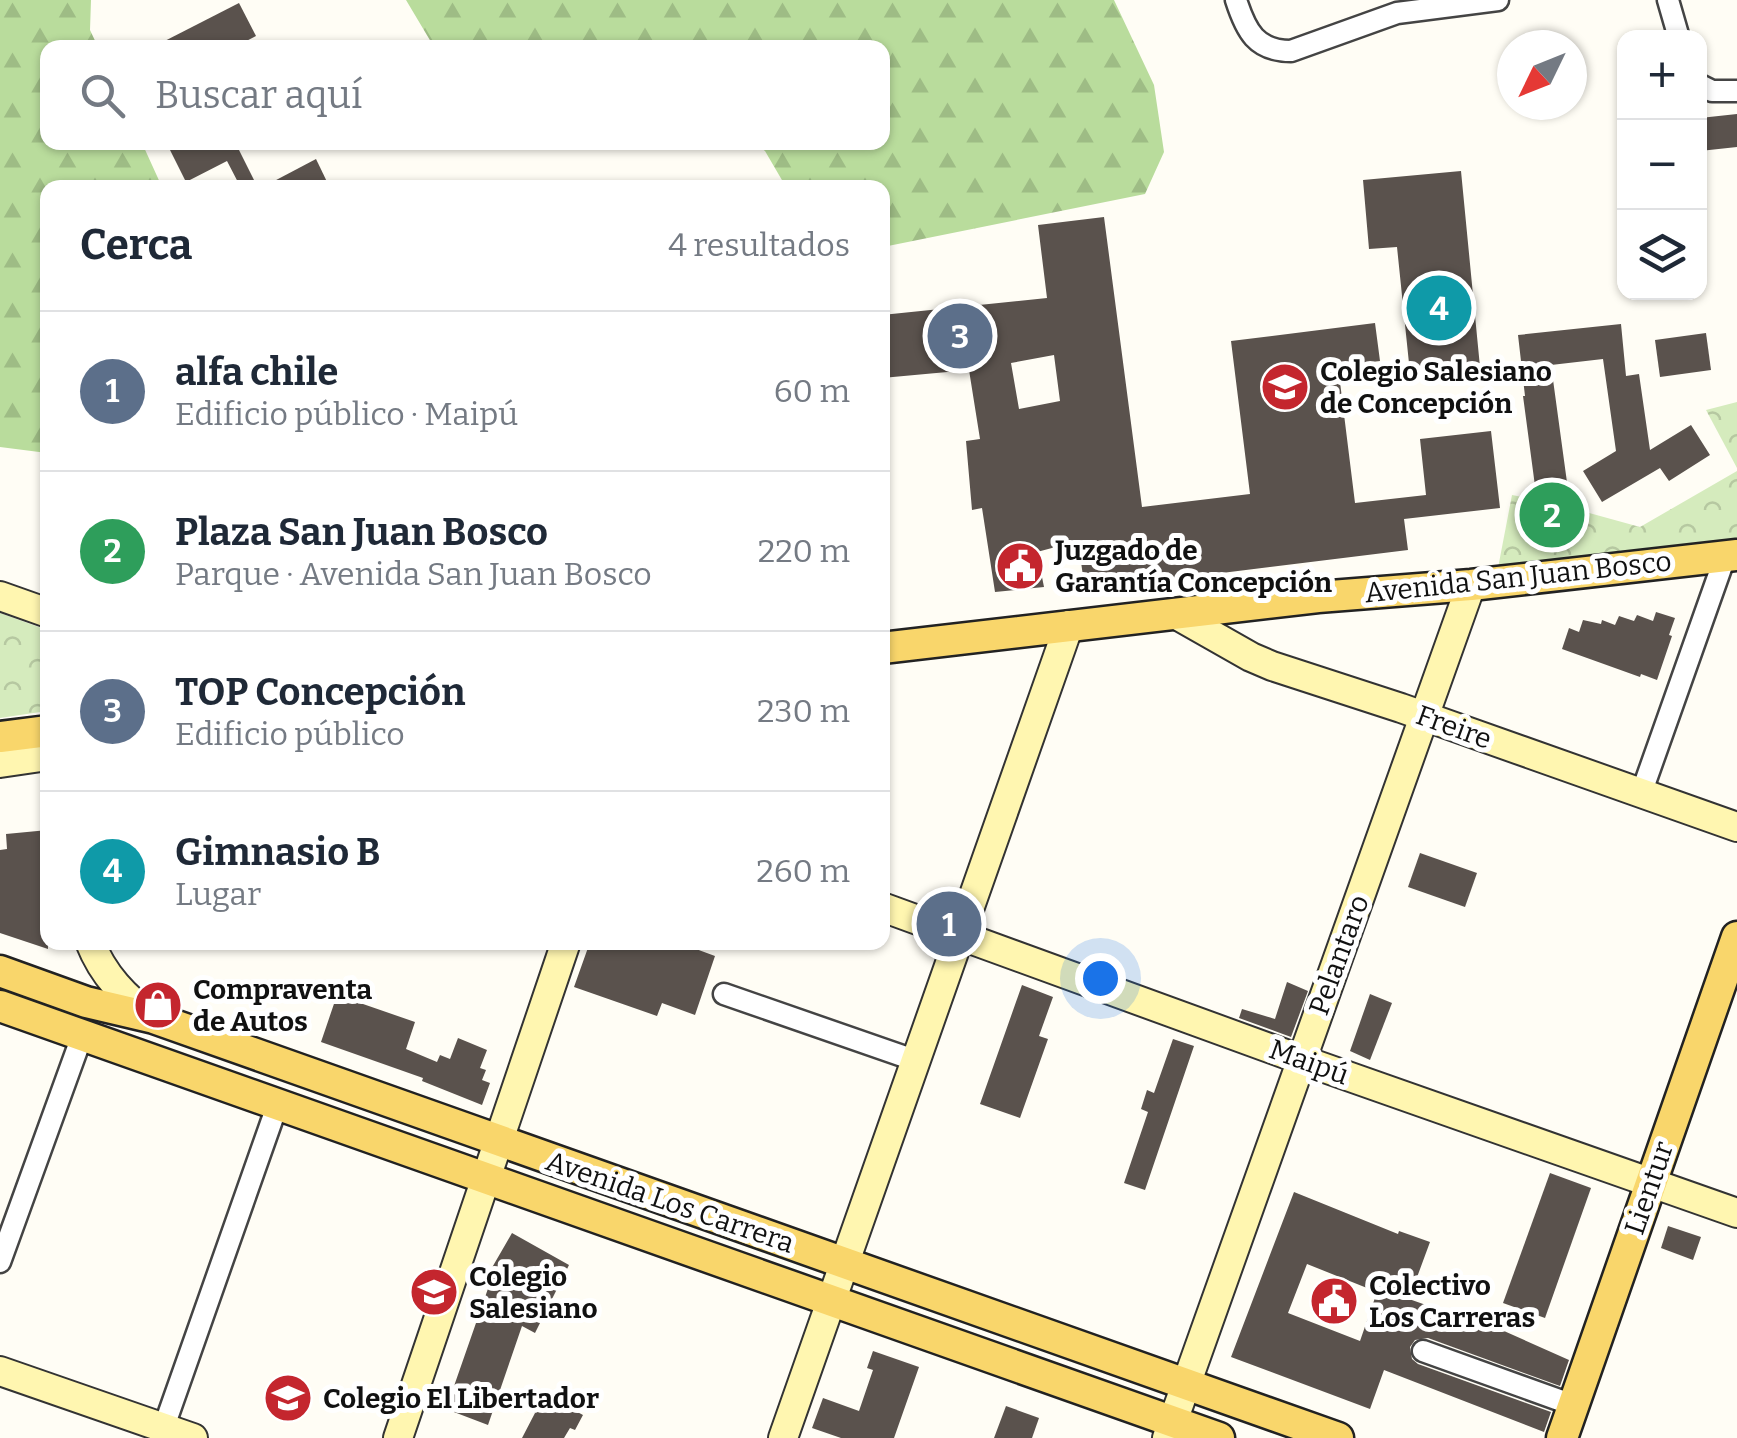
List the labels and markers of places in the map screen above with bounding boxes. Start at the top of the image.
pin: 4 [1406,270,1472,346]
pin: 3 [928,298,992,374]
place label: Colegio Salesiano de Concepción [1320,355,1552,420]
school or university icon: Colegio Salesiano de Concepción [1259,361,1311,413]
pin: 2 [1520,478,1584,552]
place label: Juzgado de Garantía Concepción [1053,534,1332,599]
public building icon: Juzgado de Garantía Concepción [994,540,1046,592]
pin: 1 [916,886,982,962]
place label: Compraventa de Autos [193,973,372,1038]
shop icon: Compraventa de Autos [132,979,184,1031]
place label: Colegio Salesiano [469,1260,598,1325]
school or university icon: Colegio Salesiano [408,1266,460,1318]
place label: Colectivo Los Carreras [1369,1269,1535,1334]
public building icon: Colectivo Los Carreras [1308,1275,1360,1327]
school or university icon: Colegio El Libertador [262,1372,314,1424]
place label: Colegio El Libertador [323,1382,599,1415]

